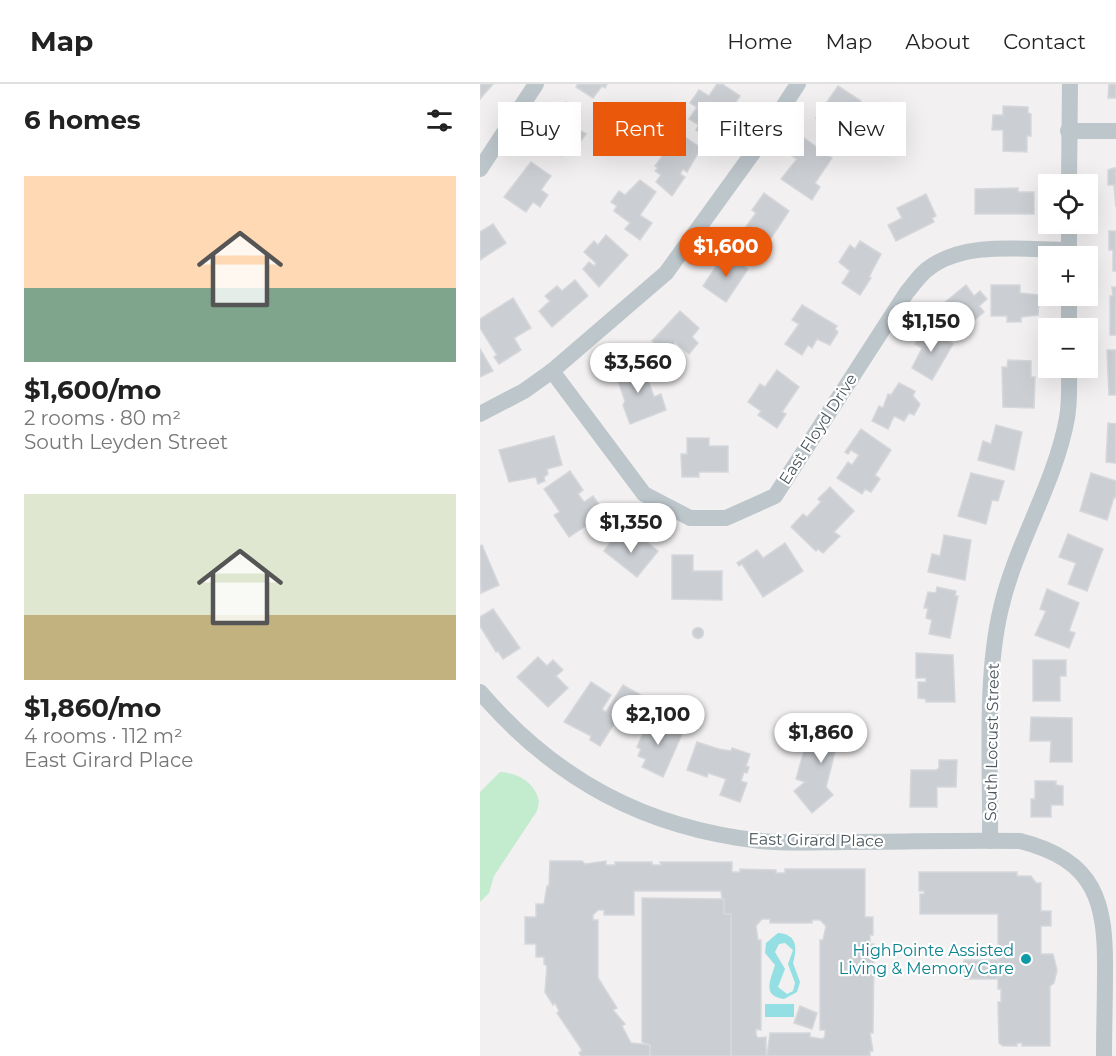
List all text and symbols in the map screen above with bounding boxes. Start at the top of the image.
text: Map [30,24,93,58]
text: Home [727,29,792,54]
text: Map [825,29,872,54]
text: About [905,29,970,54]
text: Contact [1003,29,1086,54]
chip: Buy [498,102,581,156]
chip: Rent [593,102,686,156]
chip: Filters [698,102,804,156]
chip: New [816,102,906,156]
text: 6 homes [24,104,141,136]
icon: filters [423,104,456,137]
map controls [1038,174,1098,378]
button: locate [1038,174,1098,234]
icon: home [186,215,294,323]
pin: $1,600 [677,227,775,278]
text: $1,600 [693,234,759,258]
button: + [1038,246,1098,306]
pin: $1,150 [882,302,980,353]
text: $1,150 [902,309,960,333]
button: − [1038,318,1098,378]
pin: $3,560 [589,343,687,394]
text: $3,560 [604,350,672,374]
street label: East Floyd Drive [775,370,861,488]
text: $1,600/mo [24,374,161,406]
text: 2 rooms · 80 m² [24,406,181,430]
text: South Leyden Street [24,430,228,454]
pin: $1,350 [582,503,680,554]
text: $1,350 [600,510,662,534]
icon: home [186,533,294,641]
street label: South Locust Street [981,662,1003,821]
text: $1,860/mo [24,692,161,724]
pin: $2,100 [609,695,707,746]
text: $2,100 [626,702,690,726]
pin: $1,860 [772,713,870,764]
text: $1,860 [788,720,854,744]
text: 4 rooms · 112 m² [24,724,183,748]
text: East Girard Place [24,748,193,772]
street label: East Girard Place [748,829,884,851]
place label: HighPointe Assisted Living & Memory Care [839,941,1014,978]
marker: HighPointe Assisted Living & Memory Care [1019,952,1033,966]

